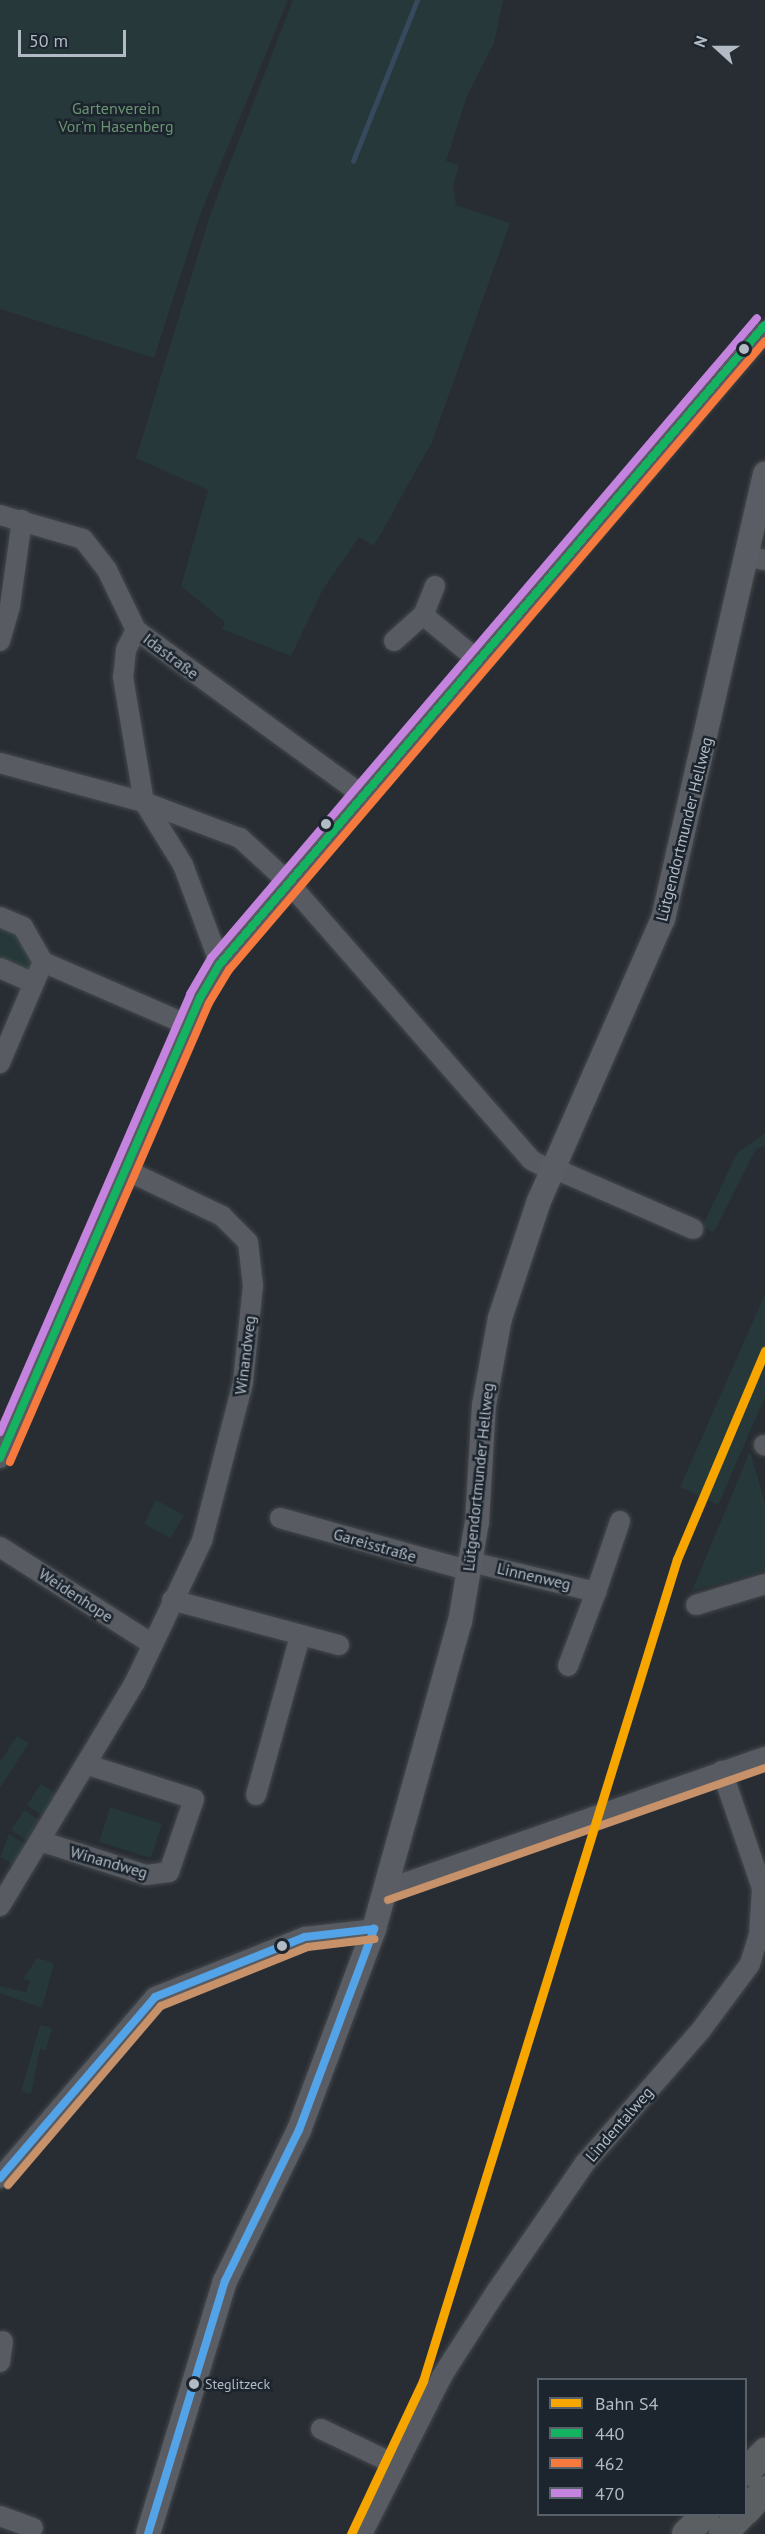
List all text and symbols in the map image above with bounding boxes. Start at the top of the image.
scale bar [21,18,129,56]
north arrow [687,18,747,78]
text: 50 m [29,29,68,52]
text: N [689,33,711,50]
park label: Gartenverein Vor'm Hasenberg [58,98,174,136]
unlabelled marker [738,343,750,355]
street label: Idastraße [140,629,202,683]
street label: Lütgendortmunder Hellweg [652,735,716,923]
unlabelled marker [320,818,332,830]
street label: Winandweg [231,1314,259,1396]
street label: Lütgendortmunder Hellweg [459,1382,497,1572]
street label: Gareisstraße [331,1524,419,1566]
street label: Linnenweg [495,1558,573,1594]
street label: Weidenhope [35,1564,117,1626]
street label: Winandweg [68,1842,150,1882]
unlabelled marker [276,1940,288,1952]
street label: Lindentalweg [581,2083,657,2165]
place label: Steglitzeck [205,2376,270,2392]
marker: Steglitzeck [188,2378,200,2390]
legend [537,2378,747,2516]
text: Bahn S4 [595,2392,658,2415]
text: 440 [595,2422,624,2445]
text: 462 [595,2452,624,2475]
text: 470 [595,2482,624,2505]

